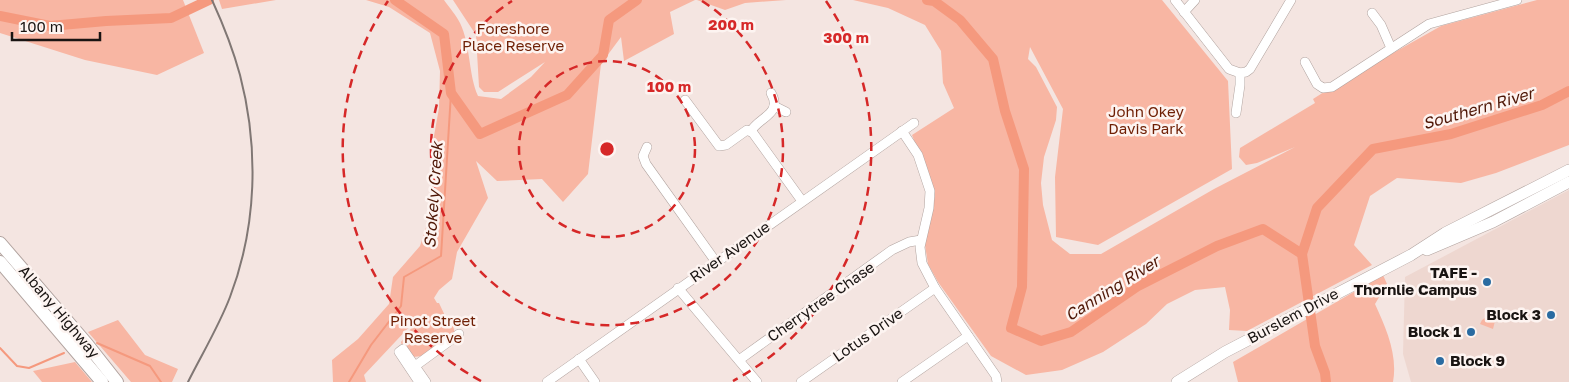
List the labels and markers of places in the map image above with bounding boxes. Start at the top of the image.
centre of rings [598,140,616,158]
place label: TAFE - Thornlie Campus [1353,263,1477,298]
marker: TAFE - Thornlie Campus [1481,276,1493,288]
place label: Block 3 [1486,305,1541,323]
marker: Block 3 [1545,309,1557,321]
place label: Block 1 [1408,322,1461,340]
marker: Block 1 [1465,326,1477,338]
place label: Block 9 [1450,351,1505,369]
marker: Block 9 [1434,355,1446,367]

